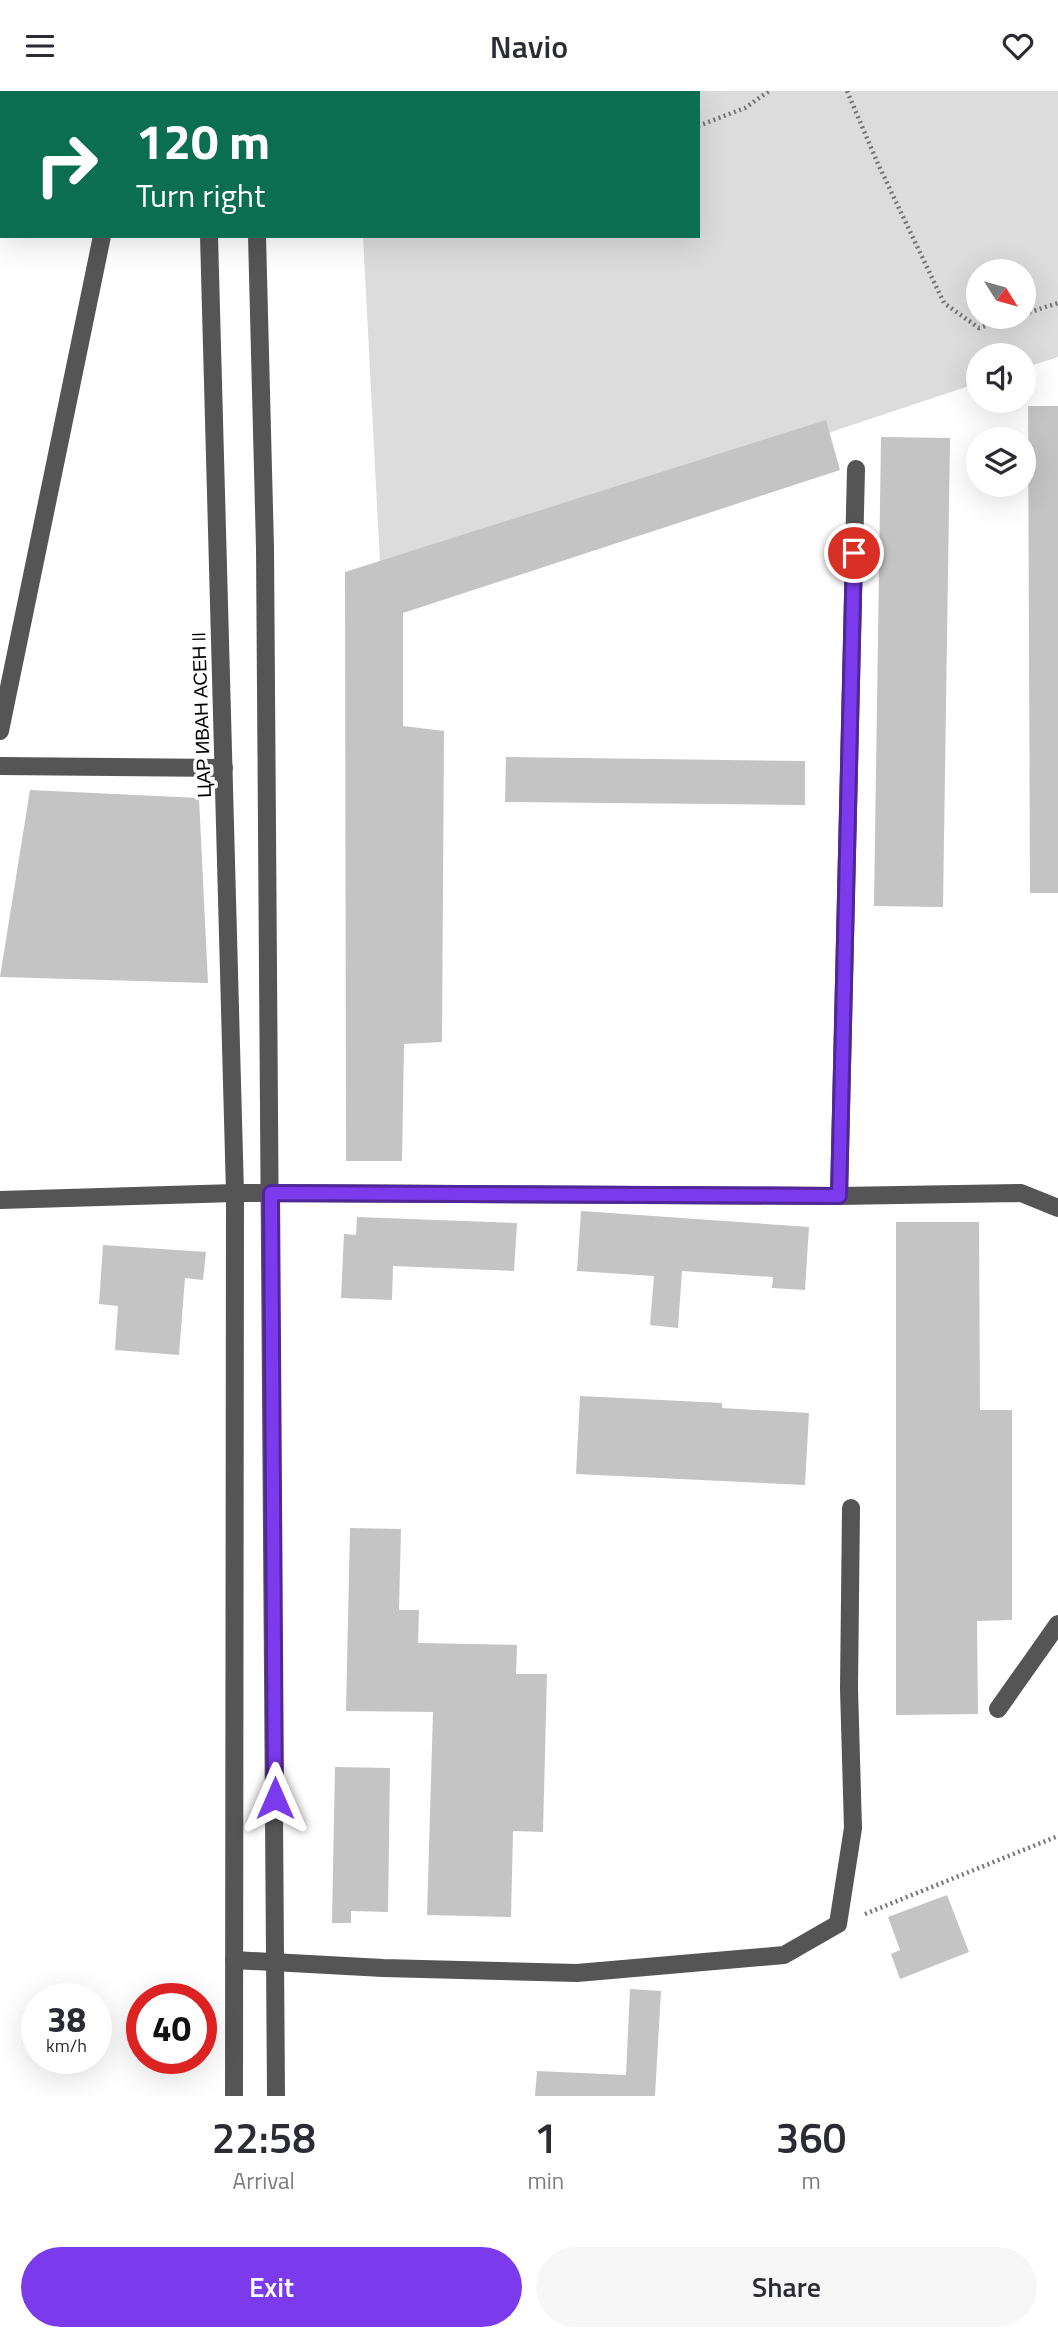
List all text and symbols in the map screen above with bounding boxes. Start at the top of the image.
text: Navio [490,22,568,70]
icon: menu [21,27,59,65]
icon: heart [999,27,1037,65]
text: 120 m [136,103,270,178]
icon: right [21,119,112,210]
text: Turn right [136,171,265,219]
north arrow [966,259,1036,329]
map controls [966,259,1036,497]
button: sound [966,343,1036,413]
button: layers [966,427,1036,497]
pin [824,523,884,583]
icon: arrive [835,534,873,572]
street label: ЦАР ИВАН АСЕН II [183,632,218,798]
position arrow [238,1761,312,1835]
speed limit sign: 40 [126,1983,217,2074]
text: 38 [47,1992,86,2046]
text: km/h [46,2032,87,2059]
text: 22:58 [212,2105,316,2169]
text: 1 [534,2105,558,2169]
text: 360 [776,2105,846,2169]
text: Arrival [233,2163,295,2198]
text: min [527,2163,564,2198]
text: m [801,2163,821,2198]
button: Exit [21,2247,522,2327]
button: Share [536,2247,1037,2327]

